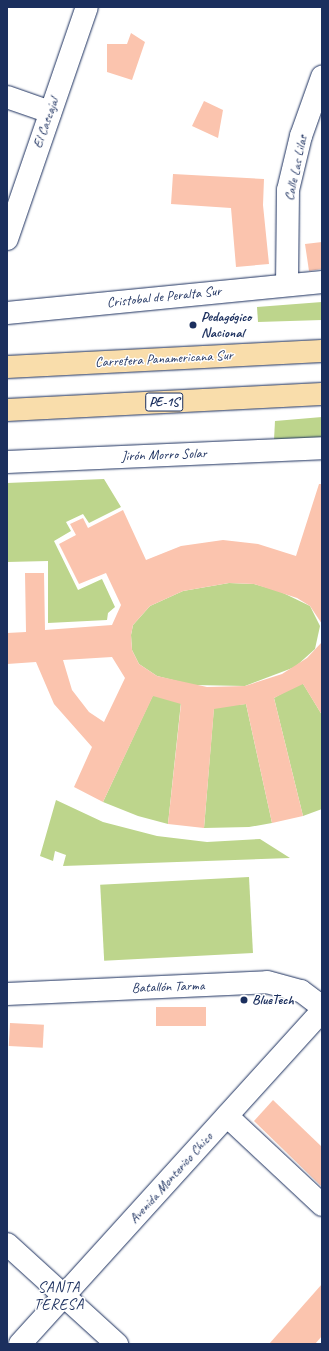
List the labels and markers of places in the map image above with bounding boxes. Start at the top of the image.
place label: Pedagógico Nacional [201,309,251,342]
marker: Pedagógico Nacional [188,320,198,330]
place label: BlueTech [252,992,294,1008]
marker: BlueTech [239,995,249,1005]

